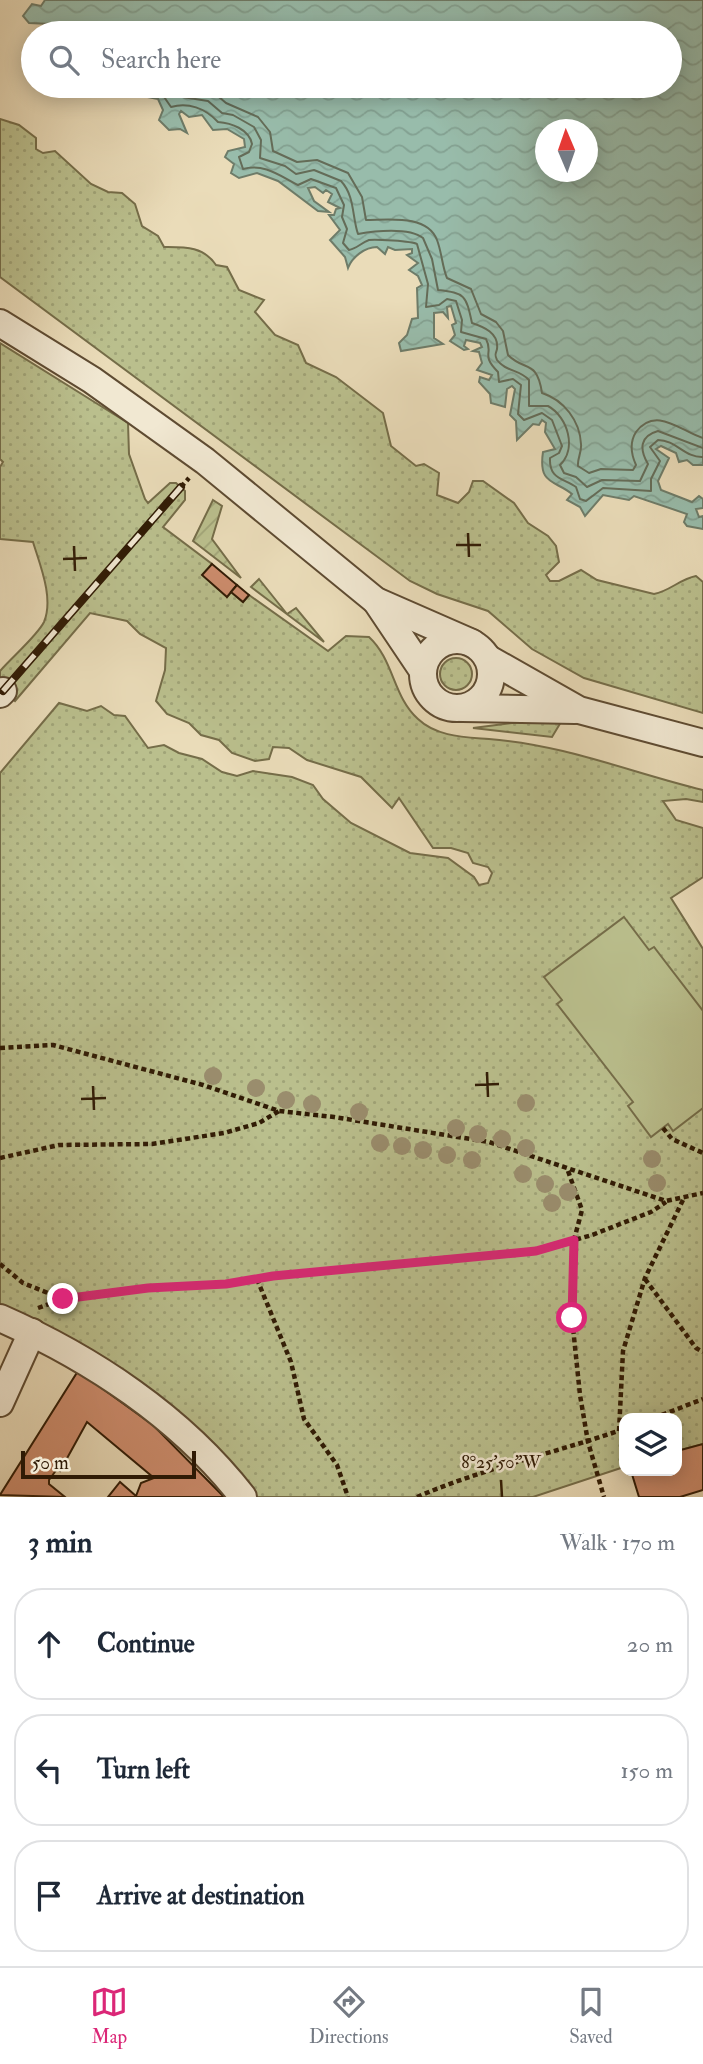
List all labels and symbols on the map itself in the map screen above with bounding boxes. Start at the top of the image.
north arrow [535,119,598,182]
route end [47,1283,78,1314]
route start [556,1302,587,1333]
scale bar [21,1448,196,1480]
text: 8°25'50"W [461,1451,541,1474]

